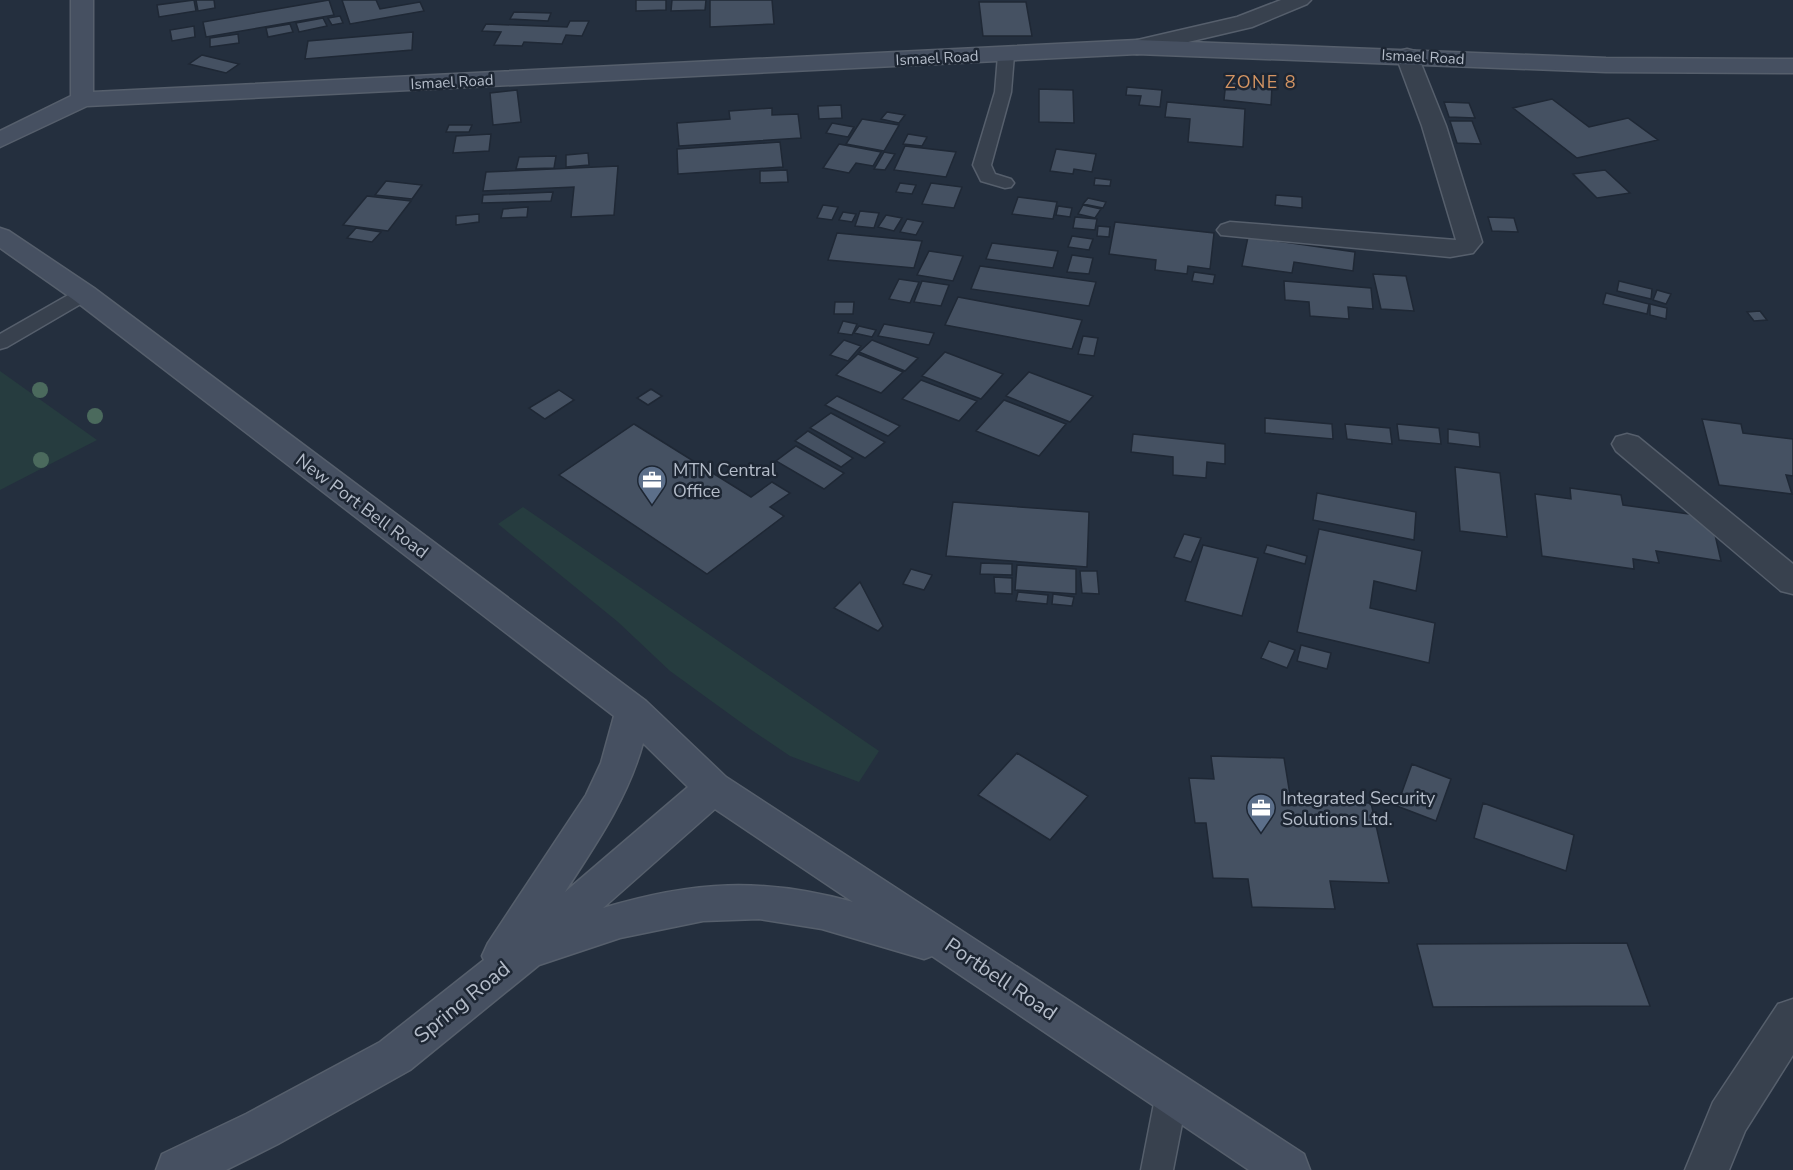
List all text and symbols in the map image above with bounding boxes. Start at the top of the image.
street label: Ismael Road [1381,45,1465,69]
street label: Ismael Road [895,46,979,70]
street label: Ismael Road [410,70,494,94]
district label: ZONE 8 [1225,70,1297,94]
street label: New Port Bell Road [291,448,433,564]
place label: MTN Central Office [673,458,777,503]
office icon: MTN Central Office [636,464,668,506]
place label: Integrated Security Solutions Ltd. [1282,786,1436,831]
office icon: Integrated Security Solutions Ltd. [1245,792,1277,834]
street label: Portbell Road [939,931,1063,1027]
street label: Spring Road [408,955,516,1049]

